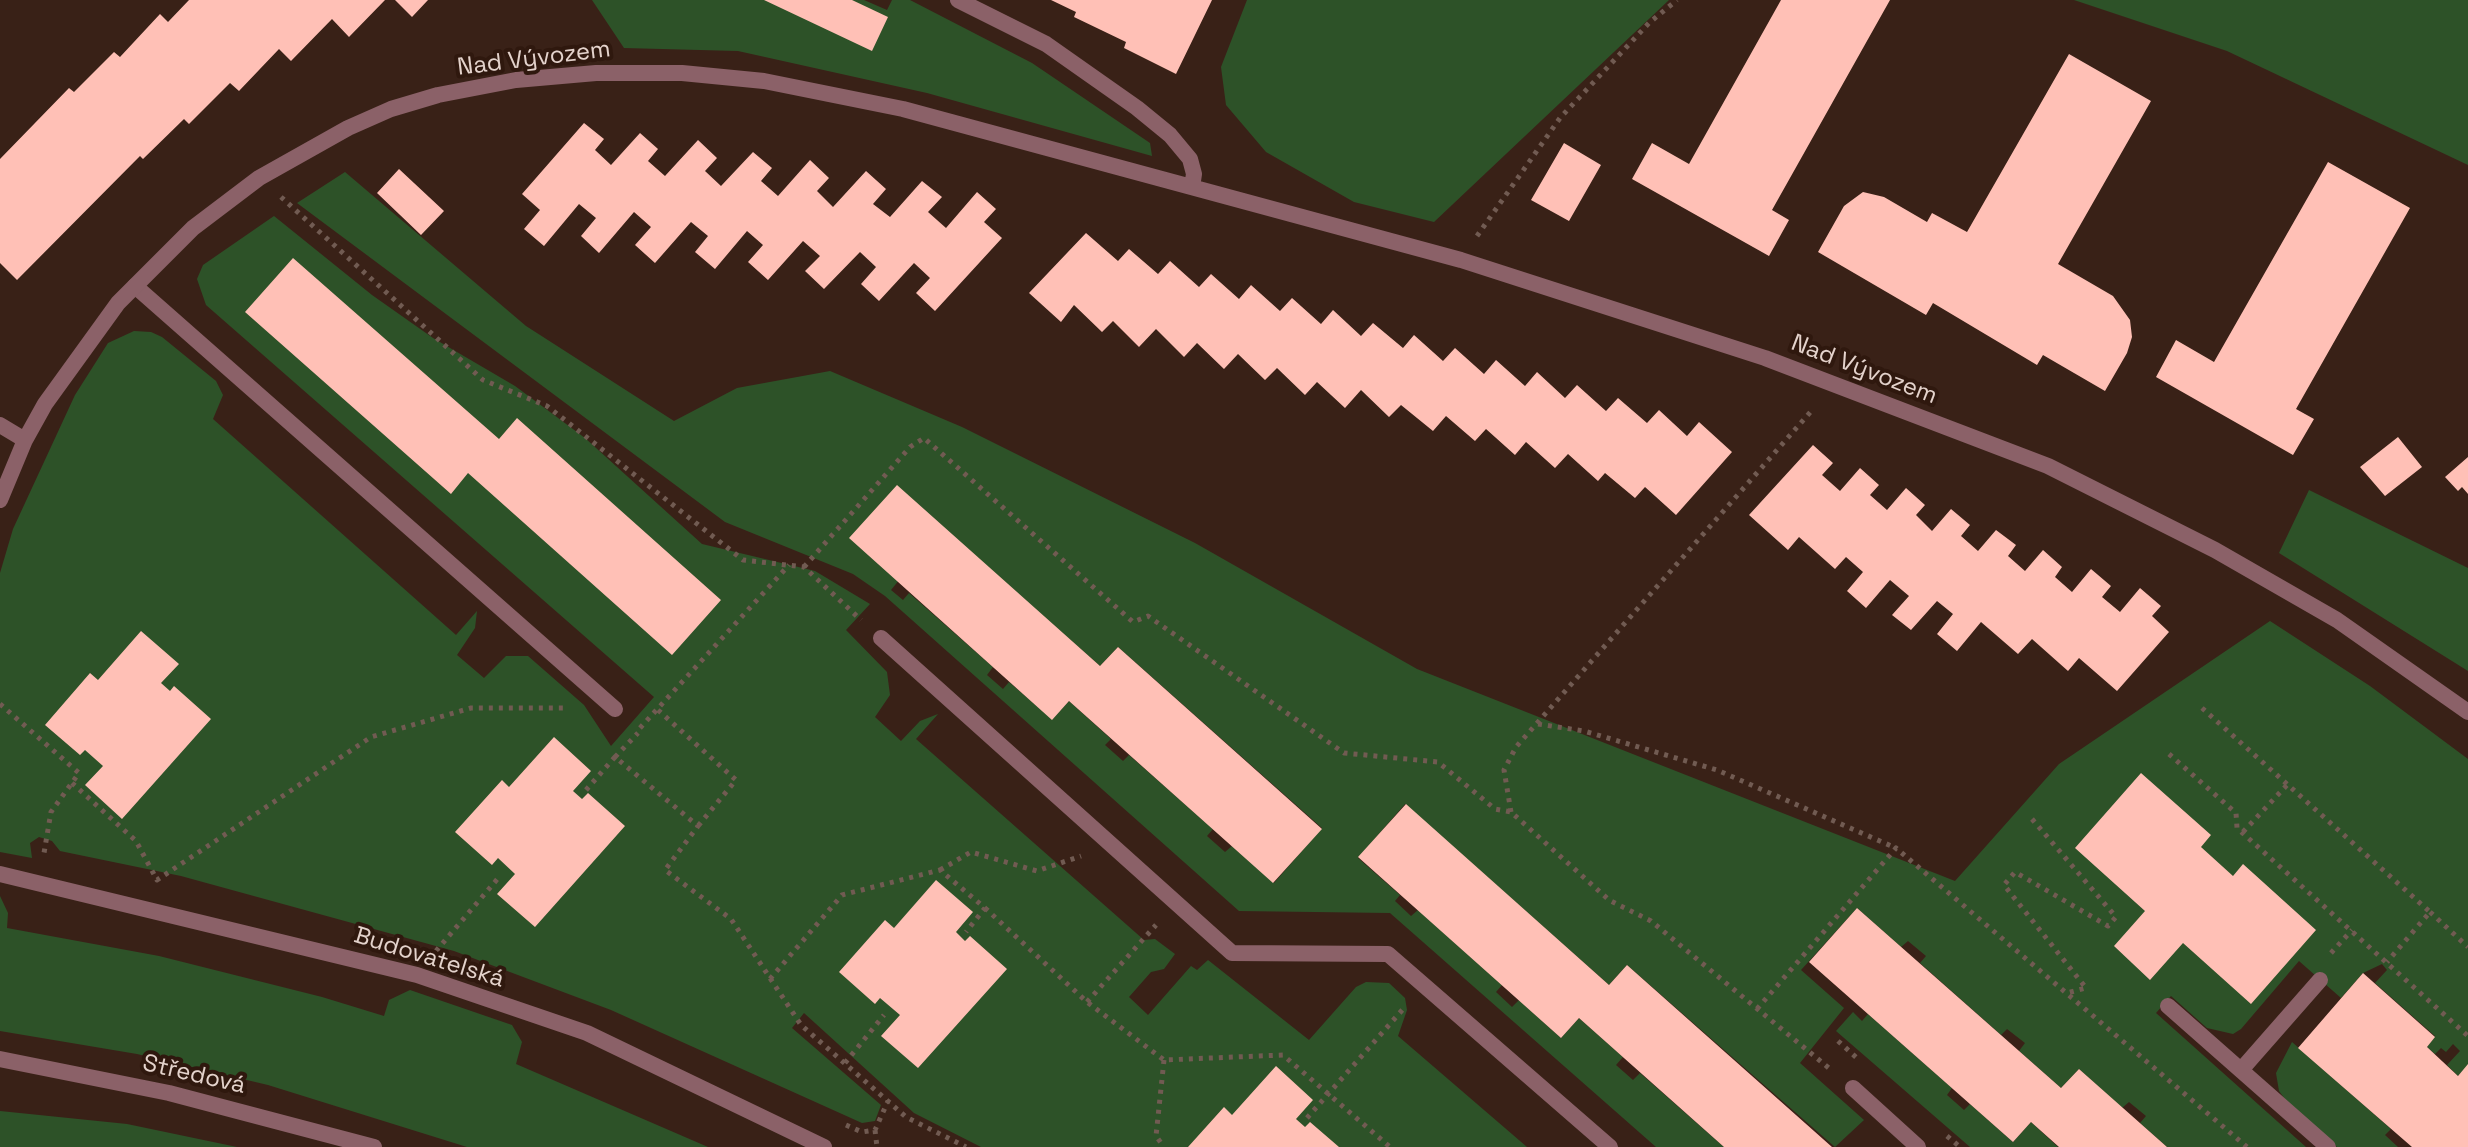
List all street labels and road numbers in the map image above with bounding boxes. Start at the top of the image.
street label: Nad Vývozem [456,35,612,83]
street label: Nad Vývozem [1787,329,1941,411]
street label: Budovatelská [350,921,508,995]
street label: Středová [140,1049,248,1101]

